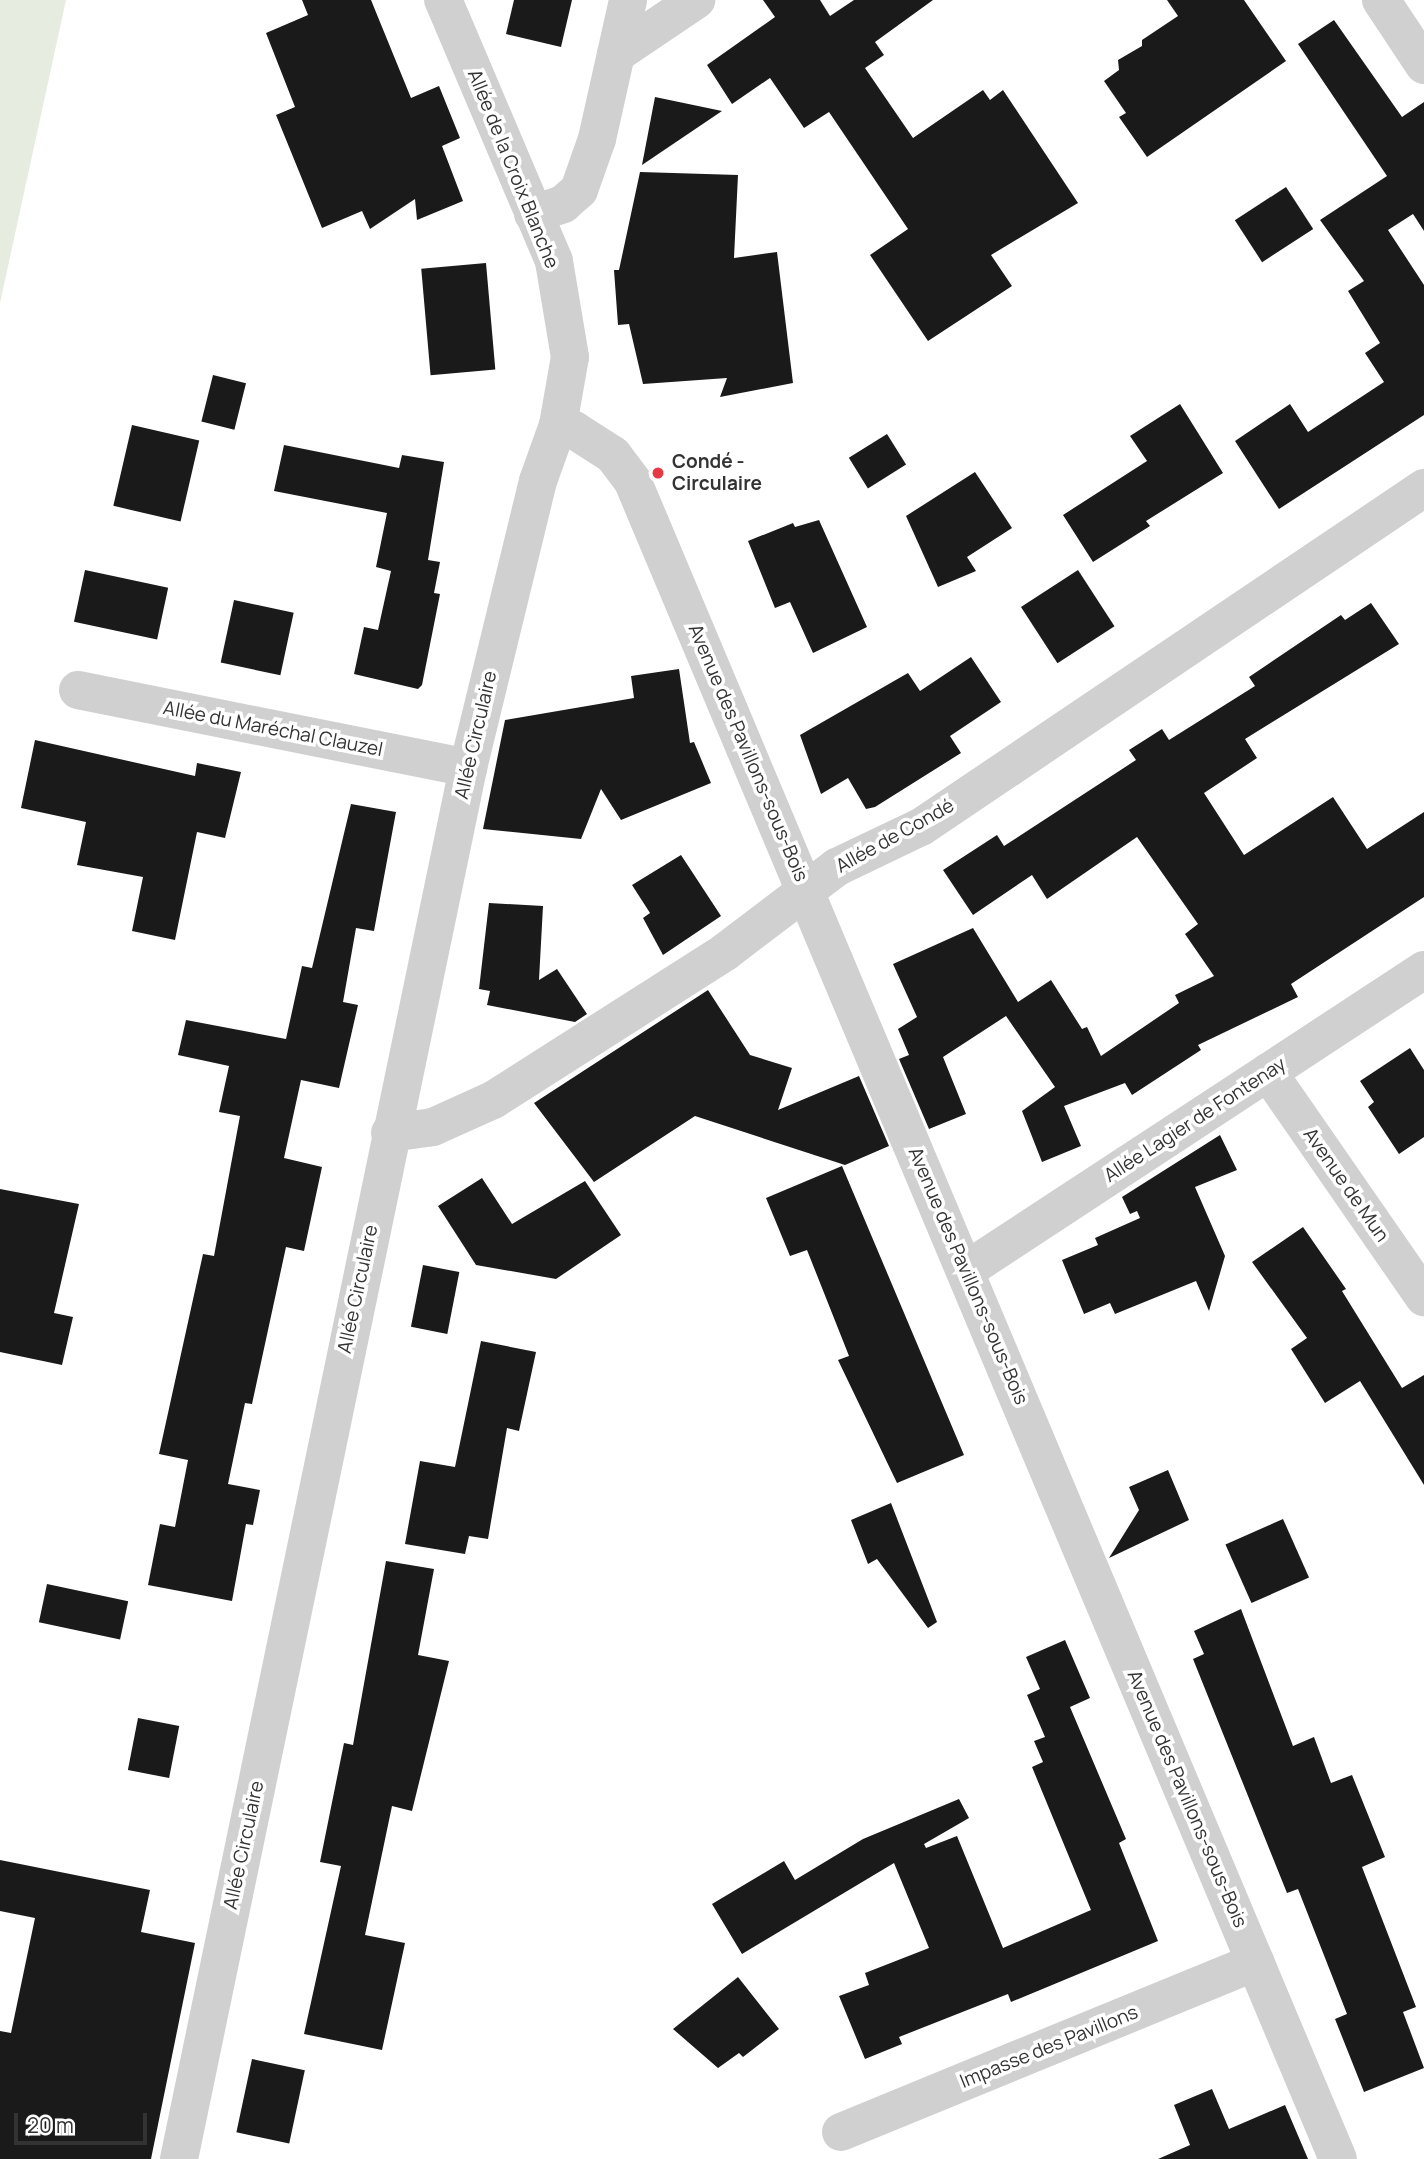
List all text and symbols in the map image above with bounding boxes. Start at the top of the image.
street label: Allée de la Croix Blanche [463,66,563,272]
place label: Condé - Circulaire [672,451,762,495]
marker: Condé - Circulaire [650,465,666,481]
street label: Avenue des Pavillons-sous-Bois [683,621,813,885]
street label: Allée Circulaire [450,669,502,801]
street label: Allée du Maréchal Clauzel [161,697,385,761]
street label: Allée de Condé [832,794,958,878]
street label: Allée Lagier de Fontenay [1100,1053,1290,1187]
street label: Avenue de Mun [1298,1124,1394,1246]
street label: Avenue des Pavillons-sous-Bois [903,1144,1033,1408]
street label: Allée Circulaire [333,1223,383,1355]
street label: Avenue des Pavillons-sous-Bois [1122,1667,1252,1931]
street label: Allée Circulaire [219,1779,269,1911]
street label: Impasse des Pavillons [957,2001,1141,2093]
scale bar [18,2100,150,2144]
text: 20 m [27,2111,74,2139]

